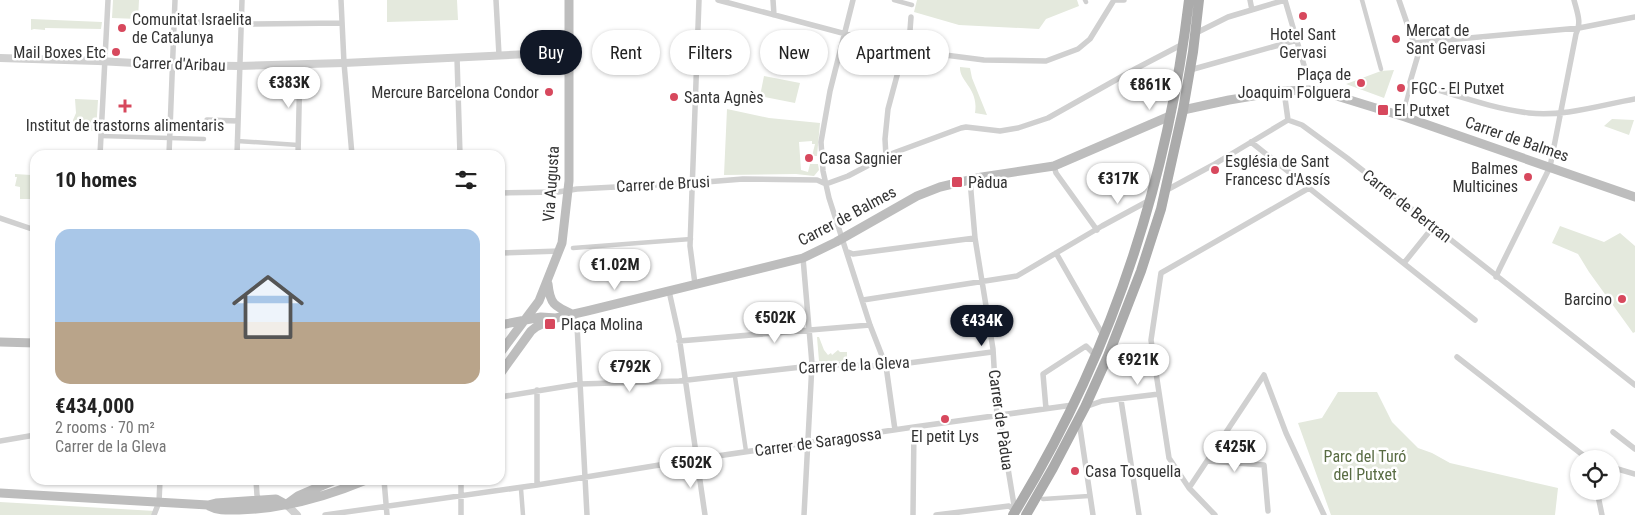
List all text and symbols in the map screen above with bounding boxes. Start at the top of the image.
place label: Comunitat Israelita de Catalunya [132,10,252,47]
marker: Hotel Sant Gervasi [1297,10,1309,22]
place label: Mercat de Sant Gervasi [1406,21,1485,58]
marker: Comunitat Israelita de Catalunya [116,22,128,34]
place label: Hotel Sant Gervasi [1270,25,1336,62]
chip: Buy [520,30,582,75]
chip: Rent [592,30,660,75]
chip: Filters [670,30,750,75]
chip: New [760,30,828,75]
chip: Apartment [838,30,949,75]
marker: Mercat de Sant Gervasi [1390,33,1402,45]
place label: Mail Boxes Etc [13,43,106,62]
marker: Mail Boxes Etc [110,46,122,58]
street label: Carrer d'Aribau [132,53,226,75]
place label: Plaça de Joaquim Folguera [1238,65,1351,102]
pin: €383K [254,66,324,109]
pin: €861K [1115,68,1185,111]
text: €383K [268,73,310,92]
text: €861K [1129,75,1171,94]
marker: Plaça de Joaquim Folguera [1355,77,1367,89]
place label: FGC - El Putxet [1411,79,1505,98]
marker: FGC - El Putxet [1395,82,1407,94]
place label: Mercure Barcelona Condor [371,83,539,102]
marker: Mercure Barcelona Condor [543,86,555,98]
place label: Santa Agnès [684,88,763,107]
marker: Santa Agnès [668,91,680,103]
marker: Institut de trastorns alimentaris [118,99,132,113]
place label: El Putxet [1394,101,1450,120]
marker: El Putxet [1376,103,1390,117]
street label: Carrer de Balmes [1463,112,1571,166]
place label: Institut de trastorns alimentaris [26,116,224,135]
street label: Via Augusta [539,145,563,223]
place label: Casa Sagnier [819,149,902,168]
marker: Casa Sagnier [803,152,815,164]
place label: Església de Sant Francesc d'Assís [1225,152,1330,189]
place label: Balmes Multicines [1452,159,1518,196]
pin: €317K [1083,162,1153,205]
marker: Església de Sant Francesc d'Assís [1209,164,1221,176]
street label: Carrer de Bertran [1359,165,1455,247]
icon: filters [452,166,480,194]
text: 10 homes [55,168,137,192]
text: €317K [1097,169,1139,188]
marker: Balmes Multicines [1522,171,1534,183]
street label: Carrer de Brusi [616,172,710,196]
place label: Pàdua [968,173,1008,192]
marker: Pàdua [950,175,964,189]
street label: Carrer de Balmes [795,182,899,250]
pin: €1.02M [574,248,656,291]
text: €1.02M [590,255,640,274]
icon: home [223,262,313,352]
place label: Barcino [1564,290,1612,309]
marker: Barcino [1616,293,1628,305]
pin: €502K [740,302,810,344]
pin: €434K [947,304,1017,347]
text: €502K [754,308,796,327]
text: €434K [961,311,1003,330]
place label: Plaça Molina [561,315,643,334]
marker: Plaça Molina [543,317,557,331]
pin: €921K [1103,344,1173,386]
pin: €792K [595,350,665,393]
text: €921K [1117,350,1159,369]
street label: Carrer de la Gleva [798,353,910,377]
text: €792K [609,357,651,376]
street label: Carrer de Pàdua [985,369,1017,471]
text: €434,000 [55,394,134,418]
marker: El petit Lys [939,413,951,425]
text: 2 rooms · 70 m² [55,418,155,437]
street label: Carrer de Saragossa [753,424,883,460]
place label: El petit Lys [911,427,979,446]
pin: €425K [1200,430,1270,473]
text: Carrer de la Gleva [55,437,166,456]
text: €425K [1214,437,1256,456]
pin: €502K [656,446,726,489]
park label: Parc del Turó del Putxet [1324,447,1406,484]
map controls [1570,450,1620,500]
button: locate [1570,450,1620,500]
text: €502K [670,453,712,472]
place label: Casa Tosquella [1085,462,1181,481]
marker: Casa Tosquella [1069,465,1081,477]

